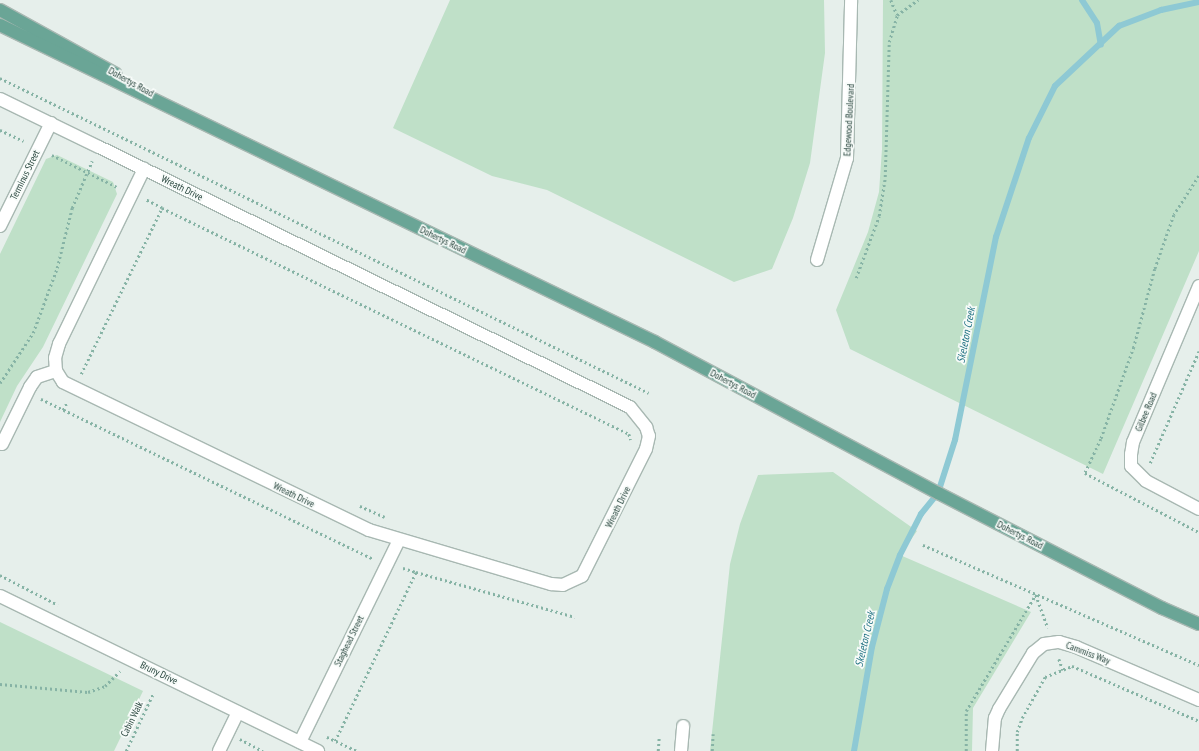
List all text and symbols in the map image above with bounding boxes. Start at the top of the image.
street label: Dohertys Road [106,65,156,99]
street label: Edgewood Boulevard [841,83,857,157]
street label: Terminus Street [8,148,42,202]
street label: Wreath Drive [159,173,205,203]
street label: Dohertys Road [418,224,468,256]
water label: Skeleton Creek [954,306,978,364]
street label: Dohertys Road [708,367,758,401]
street label: Gilbee Road [1132,391,1160,433]
street label: Wreath Drive [271,480,317,510]
street label: Wreath Drive [603,484,633,530]
street label: Dohertys Road [995,518,1045,552]
water label: Skeleton Creek [852,610,878,668]
street label: Staghead Street [332,614,366,668]
street label: Cammiss Way [1064,639,1112,667]
street label: Bruny Drive [138,659,180,687]
street label: Cabin Walk [118,699,146,739]

